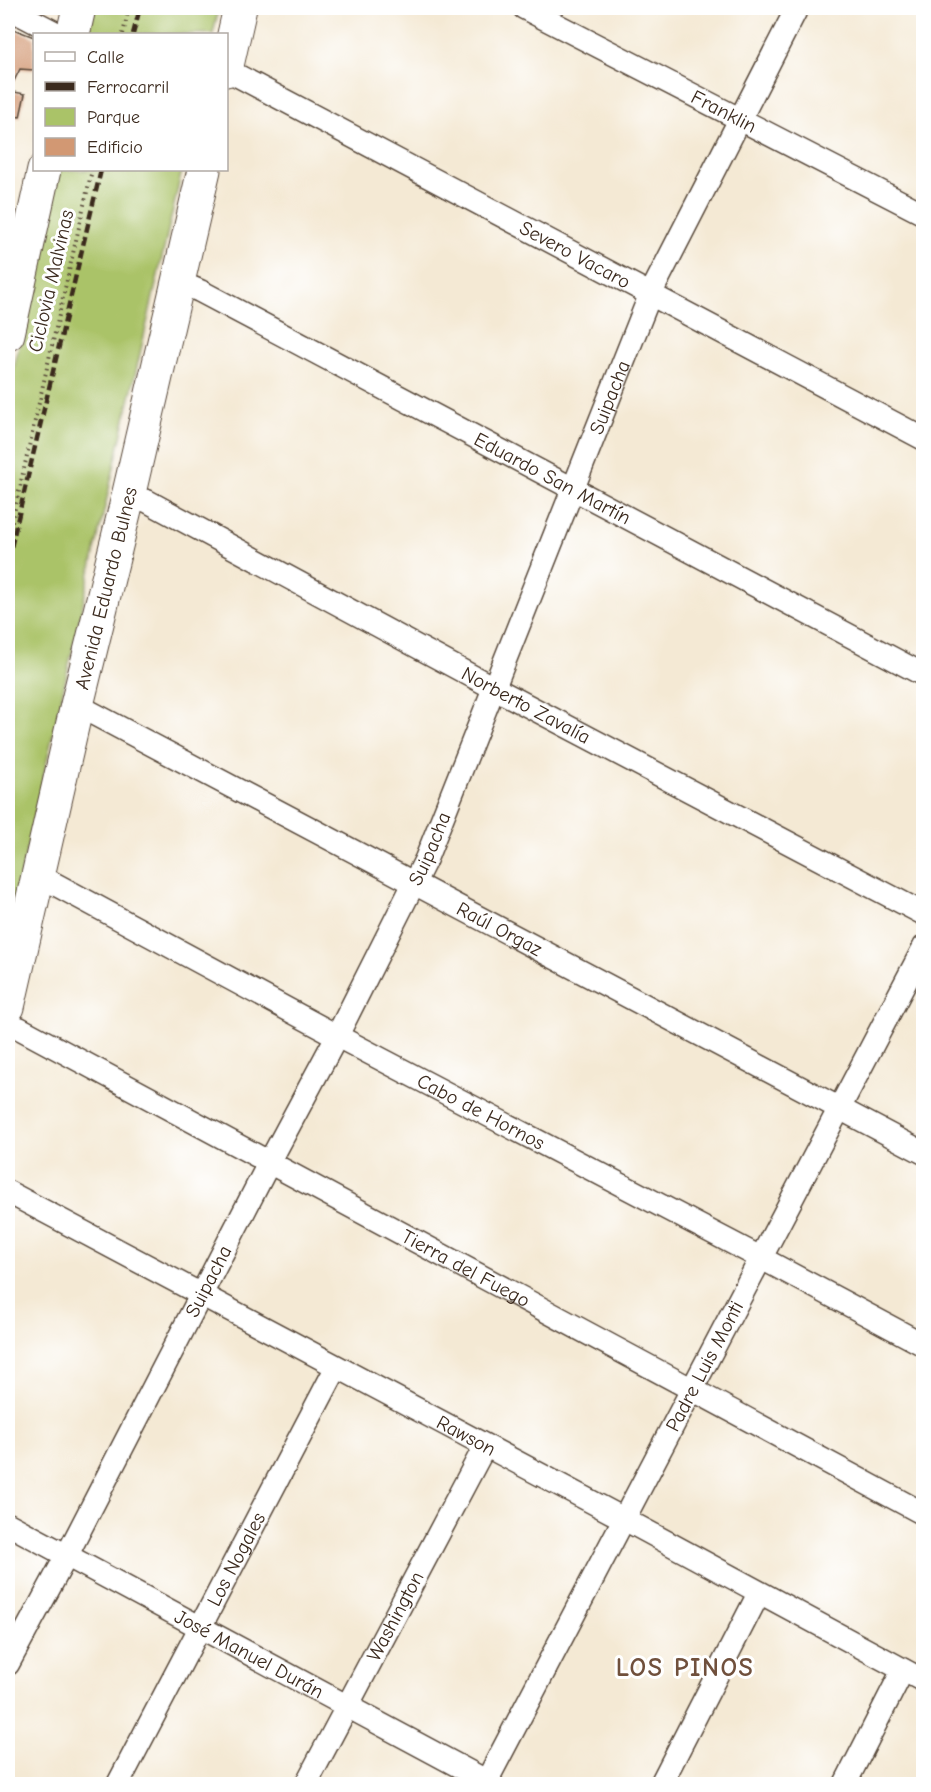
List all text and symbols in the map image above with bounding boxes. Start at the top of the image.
legend [33,33,228,171]
text: Calle [87,47,124,68]
text: Ferrocarril [87,77,169,98]
street label: Franklin [688,85,760,137]
text: Parque [87,107,140,128]
text: Edificio [87,137,143,158]
street label: Ciclovia Malvinas [23,208,79,354]
street label: Severo Vacaro [516,216,635,293]
street label: Suipacha [584,357,634,437]
street label: Eduardo San Martín [470,427,635,529]
street label: Avenida Eduardo Bulnes [70,485,141,692]
street label: Norberto Zavalía [458,661,595,748]
street label: Suipacha [403,809,455,889]
street label: Raúl Orgaz [453,897,546,961]
street label: Cabo de Hornos [413,1069,549,1154]
street label: Tierra del Fuego [398,1224,534,1312]
street label: Suipacha [180,1241,236,1321]
street label: Padre Luis Monti [661,1297,748,1435]
street label: Rawson [433,1410,500,1460]
street label: Los Nogales [202,1508,270,1610]
street label: Washington [362,1567,428,1665]
street label: José Manuel Durán [171,1604,328,1703]
district label: LOS PINOS [616,1653,754,1683]

